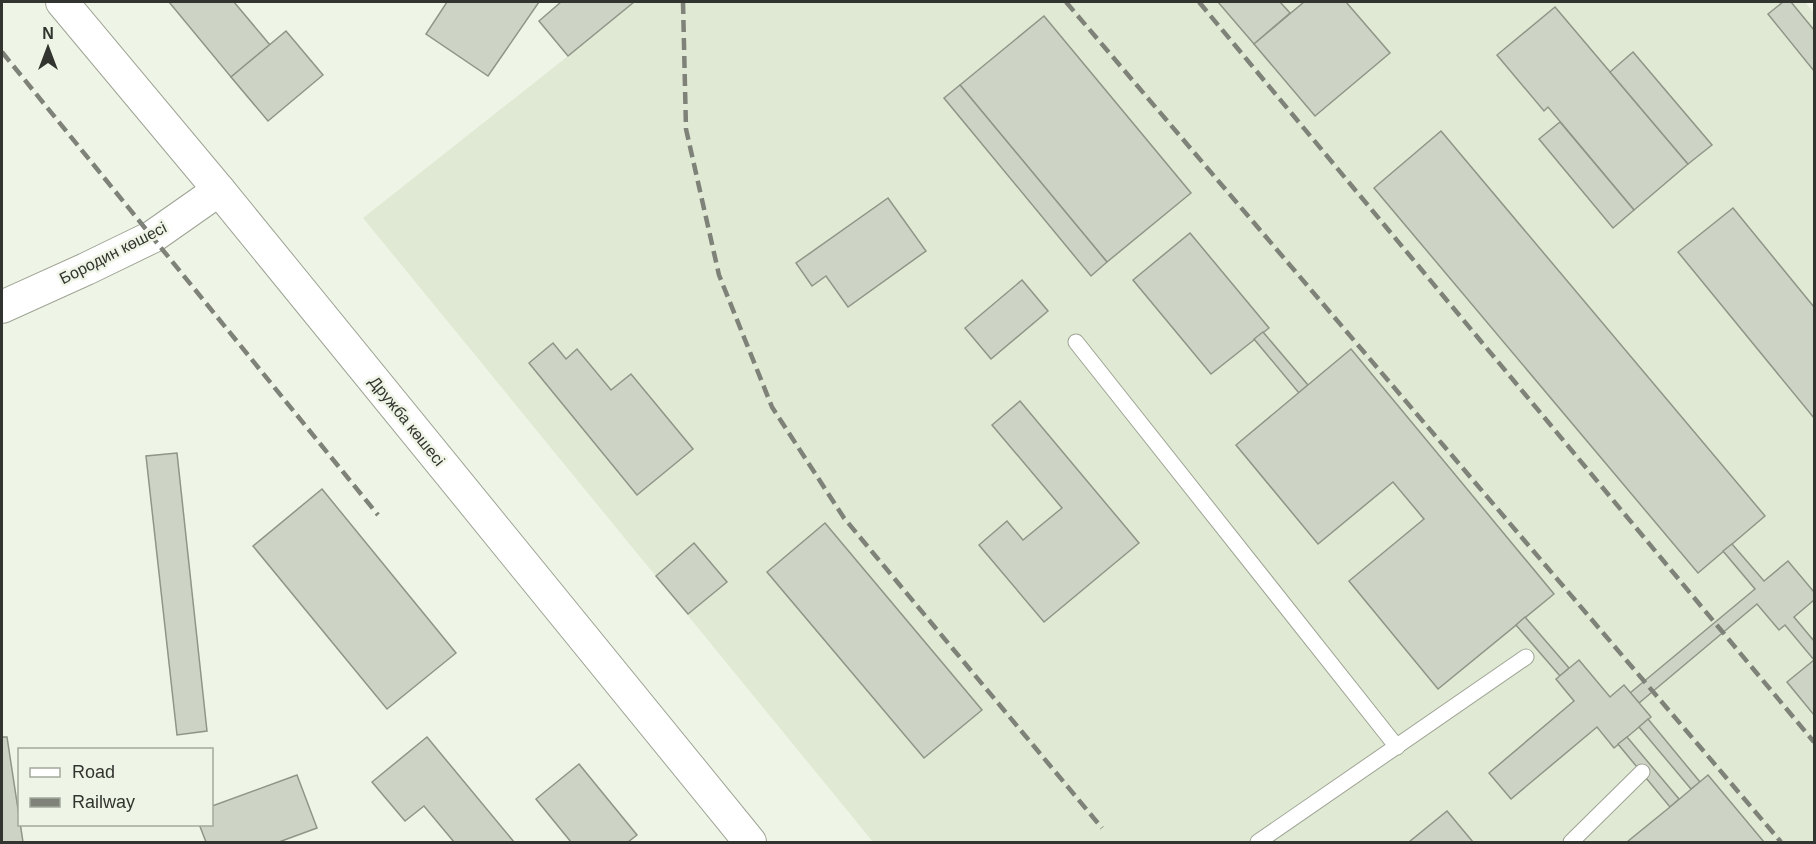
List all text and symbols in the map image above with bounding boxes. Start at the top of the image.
north arrow [18,18,78,78]
text: N [42,25,54,42]
street label: Бородин көшесі [57,219,169,287]
street label: Дружба көшесі [366,373,448,469]
legend [18,748,213,826]
text: Road [72,762,115,782]
text: Railway [72,792,135,812]

